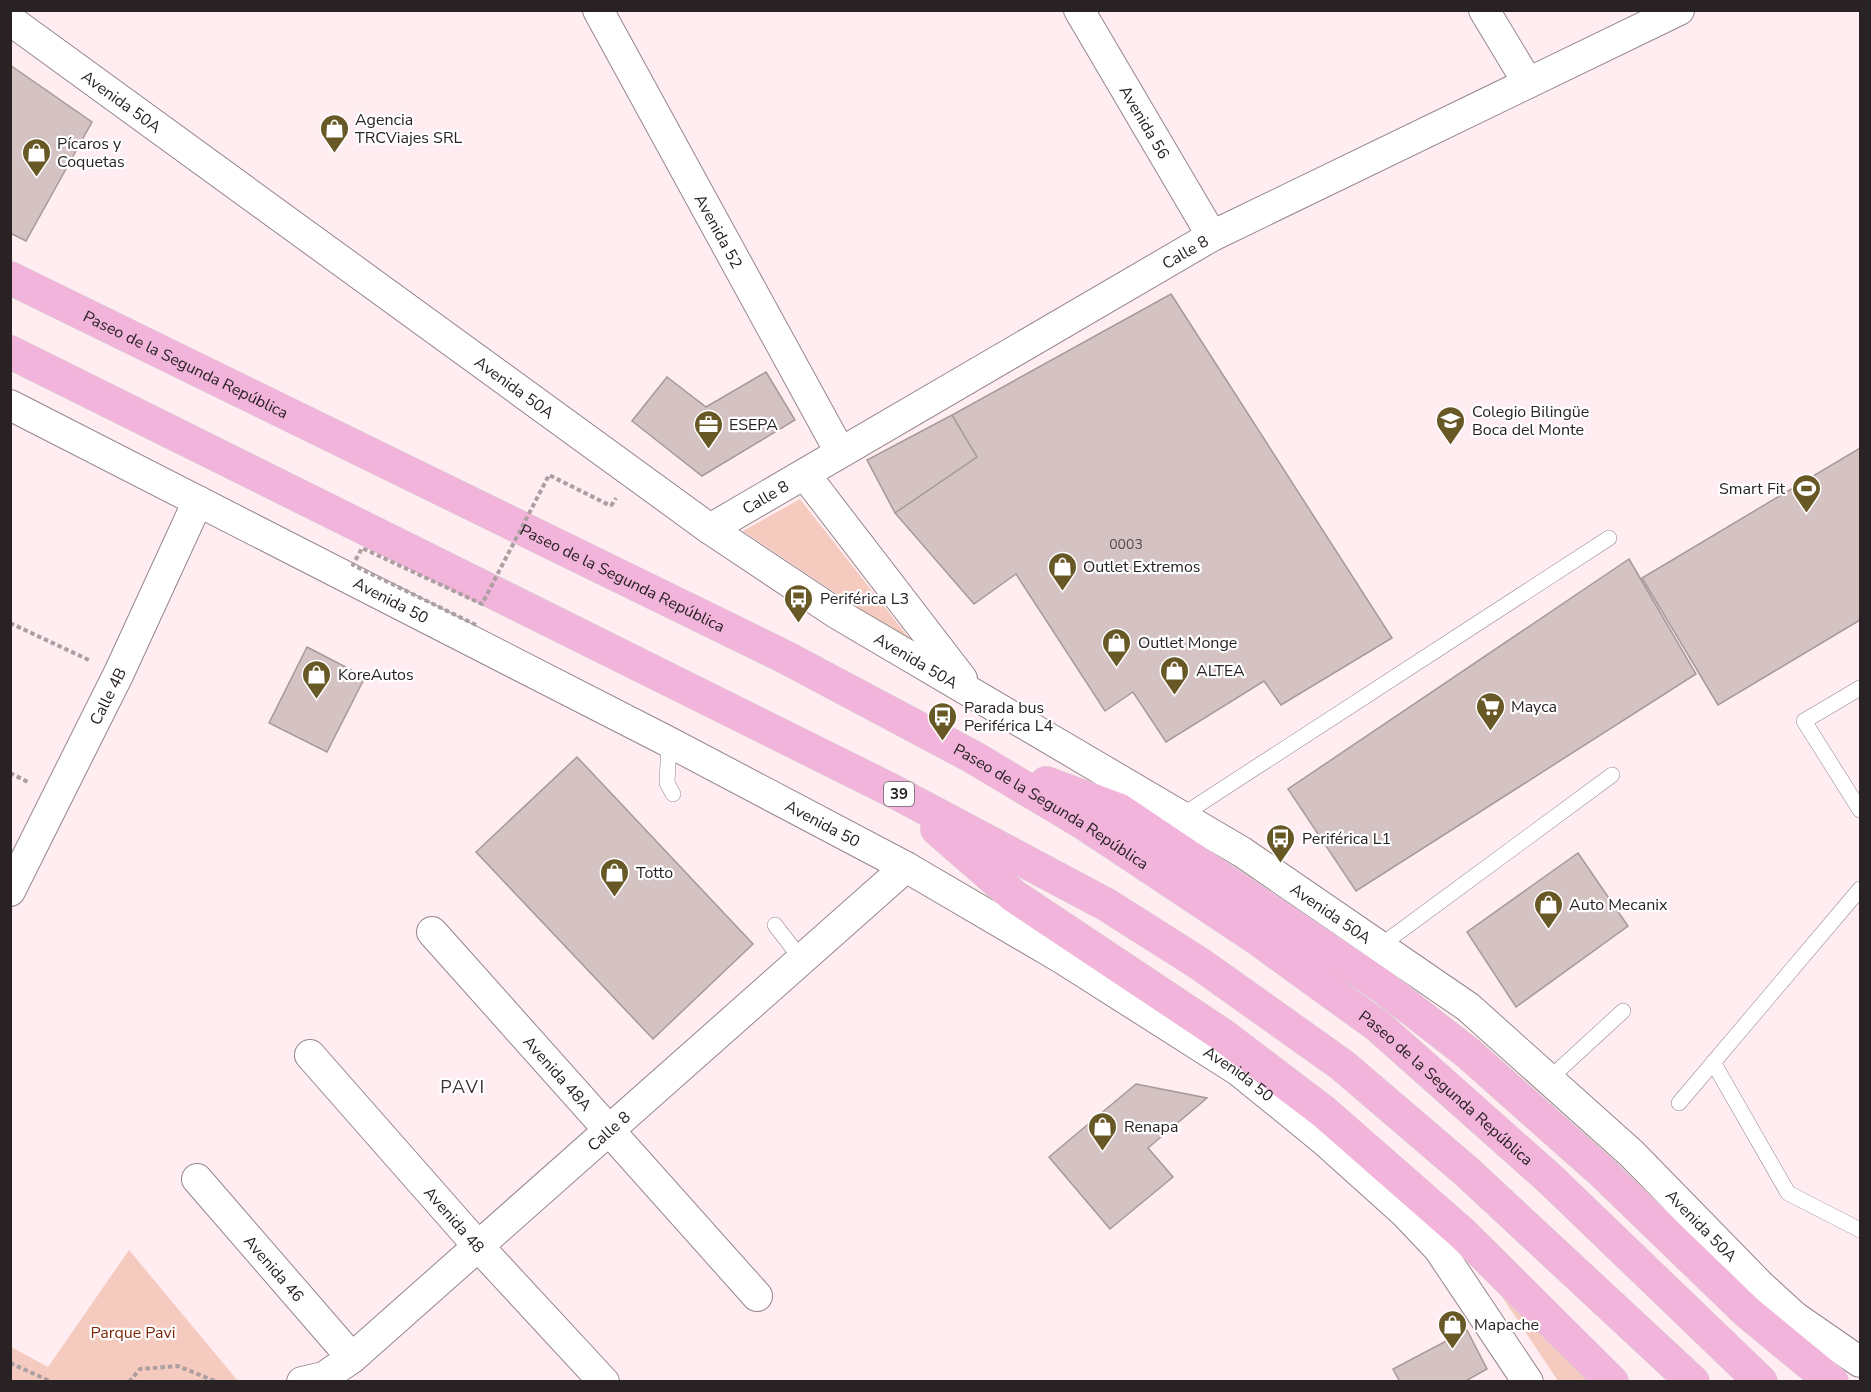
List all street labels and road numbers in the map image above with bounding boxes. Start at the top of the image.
street label: Avenida 50A [77,66,166,139]
street label: Avenida 56 [1114,82,1174,163]
street label: Avenida 52 [689,190,747,273]
street label: Calle 8 [1158,230,1213,275]
street label: Paseo de la Segunda República [79,306,292,424]
street label: Avenida 50A [470,351,559,424]
street label: Calle 8 [738,475,793,520]
street label: Paseo de la Segunda República [516,519,728,638]
street label: Avenida 50 [349,572,432,629]
street label: Avenida 50A [870,628,962,694]
street label: Calle 4B [85,664,132,729]
street label: Paseo de la Segunda República [949,739,1153,875]
road number: 39 [884,782,914,806]
street label: Avenida 50 [781,795,864,853]
street label: Avenida 50A [1286,878,1376,950]
street label: Paseo de la Segunda República [1354,1006,1538,1171]
street label: Avenida 48A [518,1031,597,1116]
street label: Avenida 50 [1199,1041,1278,1107]
street label: Calle 8 [583,1106,635,1157]
street label: Avenida 48 [419,1182,489,1258]
street label: Avenida 50A [1660,1185,1742,1267]
street label: Avenida 46 [238,1231,309,1307]

